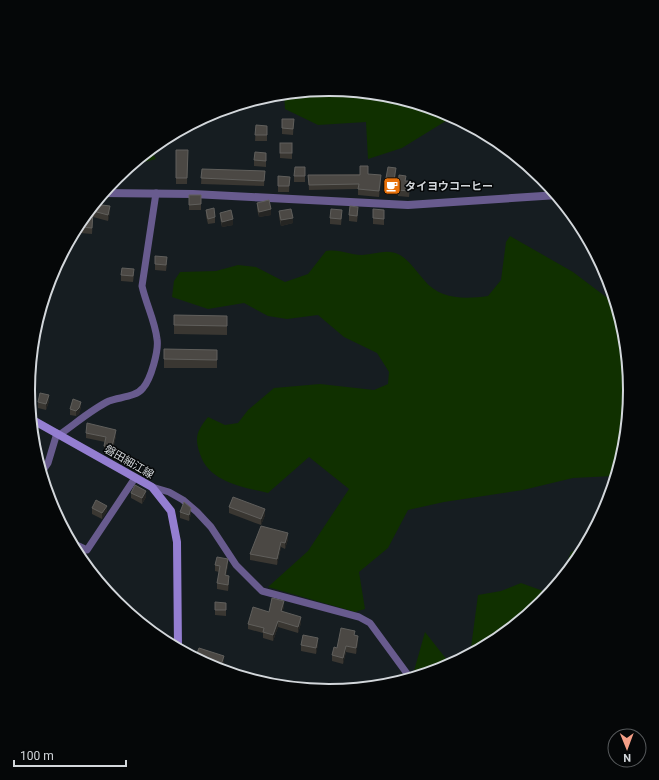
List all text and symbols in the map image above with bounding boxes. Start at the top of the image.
cafe icon: タイヨウコーヒー [382,176,402,196]
place label: タイヨウコーヒー [405,180,493,193]
street label: 磐田細江線 [102,443,156,481]
north arrow [607,728,647,768]
scale bar [14,742,126,768]
text: 100 m [20,749,54,763]
text: N [623,751,631,764]

